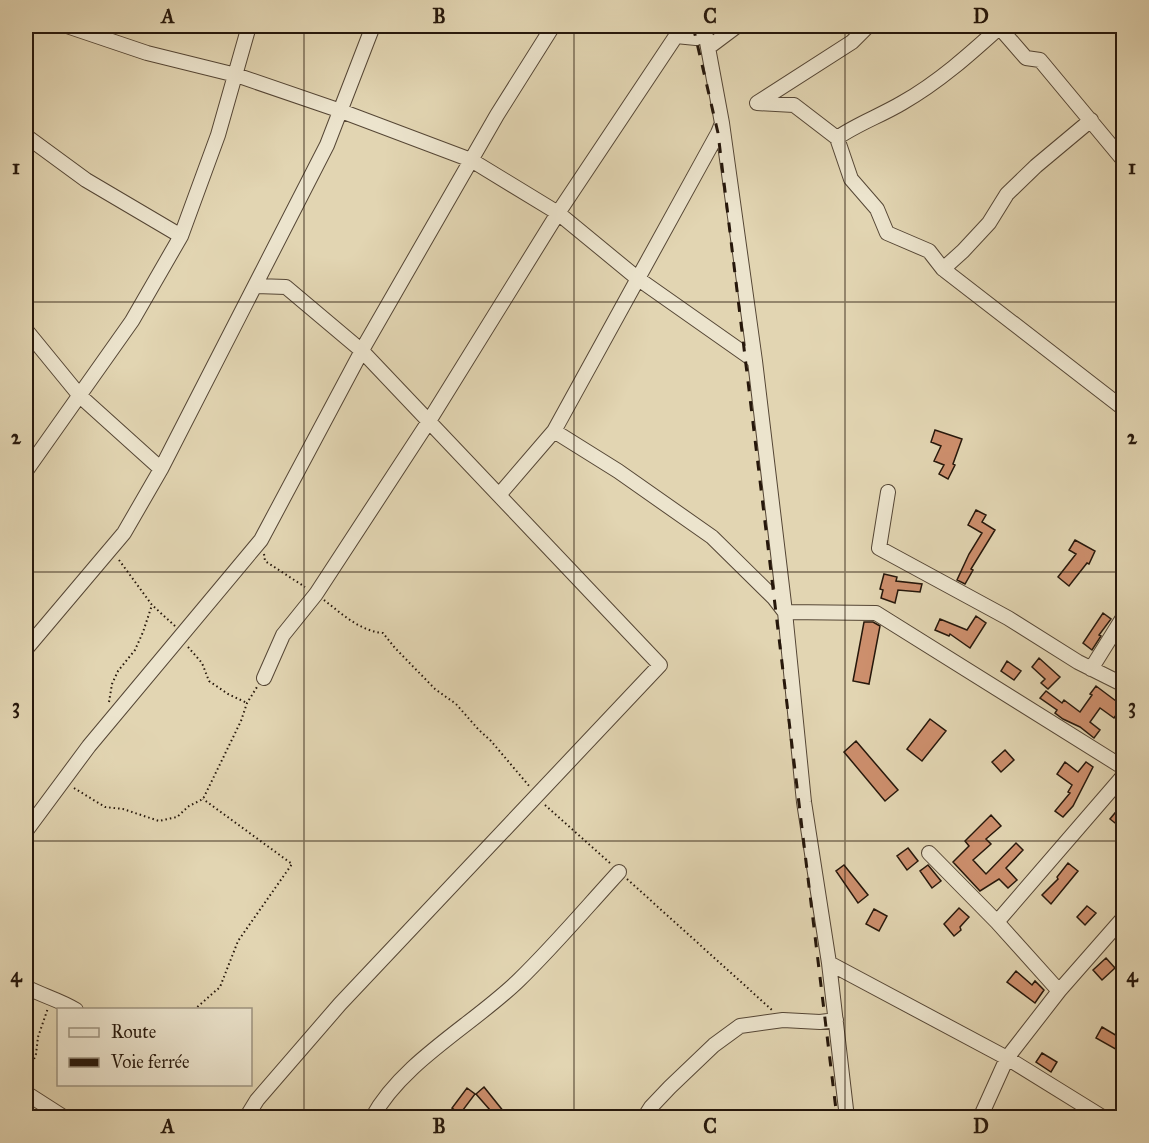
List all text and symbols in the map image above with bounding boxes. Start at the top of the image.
text: A [159,4,175,28]
text: B [432,4,446,28]
text: C [703,4,717,28]
text: D [973,4,989,28]
text: 1 [12,155,20,179]
text: 1 [1128,155,1136,179]
text: 2 [11,425,22,449]
text: 2 [1127,425,1138,449]
text: 3 [12,694,20,719]
text: 3 [1128,694,1136,719]
text: 4 [10,963,22,988]
text: 4 [1126,963,1138,988]
legend [57,1008,252,1086]
text: Route [111,1021,156,1043]
text: Voie ferrée [110,1051,190,1073]
text: A [159,1114,175,1138]
text: B [432,1114,446,1138]
text: C [703,1114,717,1138]
text: D [973,1114,989,1138]

